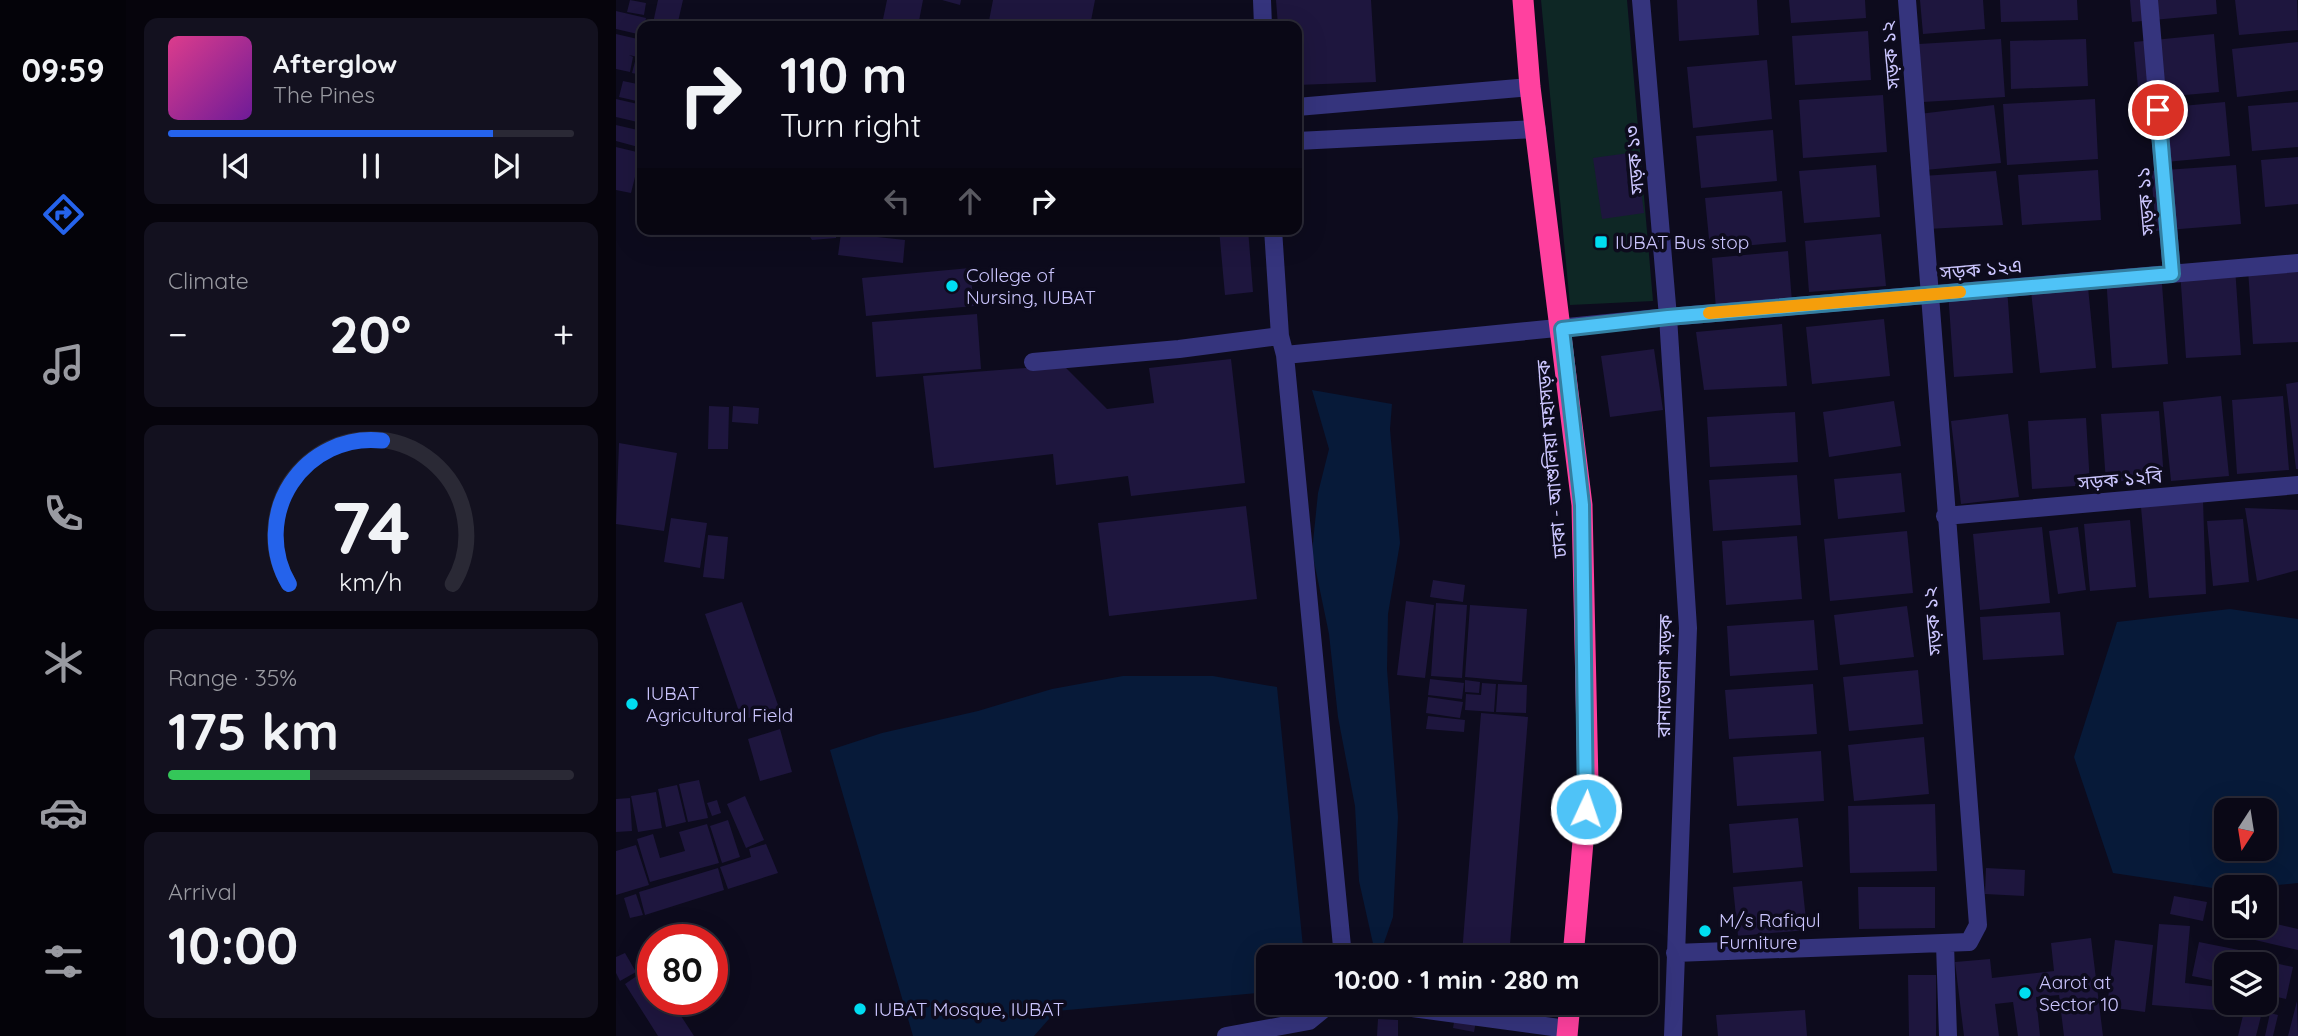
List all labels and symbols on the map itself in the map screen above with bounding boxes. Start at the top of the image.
street label: সড়ক ১২ [1875,20,1905,91]
pin [2128,80,2188,140]
street label: সড়ক ১৩ [1619,125,1649,196]
street label: সড়ক ১১ [2130,166,2160,237]
place label: IUBAT Bus stop [1615,230,1749,254]
marker: IUBAT Bus stop [1593,234,1609,250]
street label: সড়ক ১২এ [1938,253,2023,285]
place label: College of Nursing, IUBAT [966,263,1096,309]
marker: College of Nursing, IUBAT [944,278,960,294]
street label: ঢাকা - আশুলিয়া মহাসড়ক [1530,358,1572,560]
street label: সড়ক ১২বি [2076,463,2164,495]
street label: সড়ক ১২ [1917,586,1947,657]
street label: রানাভোলা সড়ক [1651,614,1677,739]
place label: IUBAT Agricultural Field [646,681,793,727]
marker: IUBAT Agricultural Field [624,696,640,712]
position arrow [1549,772,1623,846]
north arrow [2214,798,2277,861]
place label: M/s Rafiqul Furniture [1719,908,1821,954]
marker: M/s Rafiqul Furniture [1697,923,1713,939]
speed limit sign: 80 [637,924,728,1015]
place label: Aarot at Sector 10 [2039,970,2119,1016]
marker: Aarot at Sector 10 [2017,985,2033,1001]
place label: IUBAT Mosque, IUBAT [874,997,1064,1021]
marker: IUBAT Mosque, IUBAT [852,1001,868,1017]

